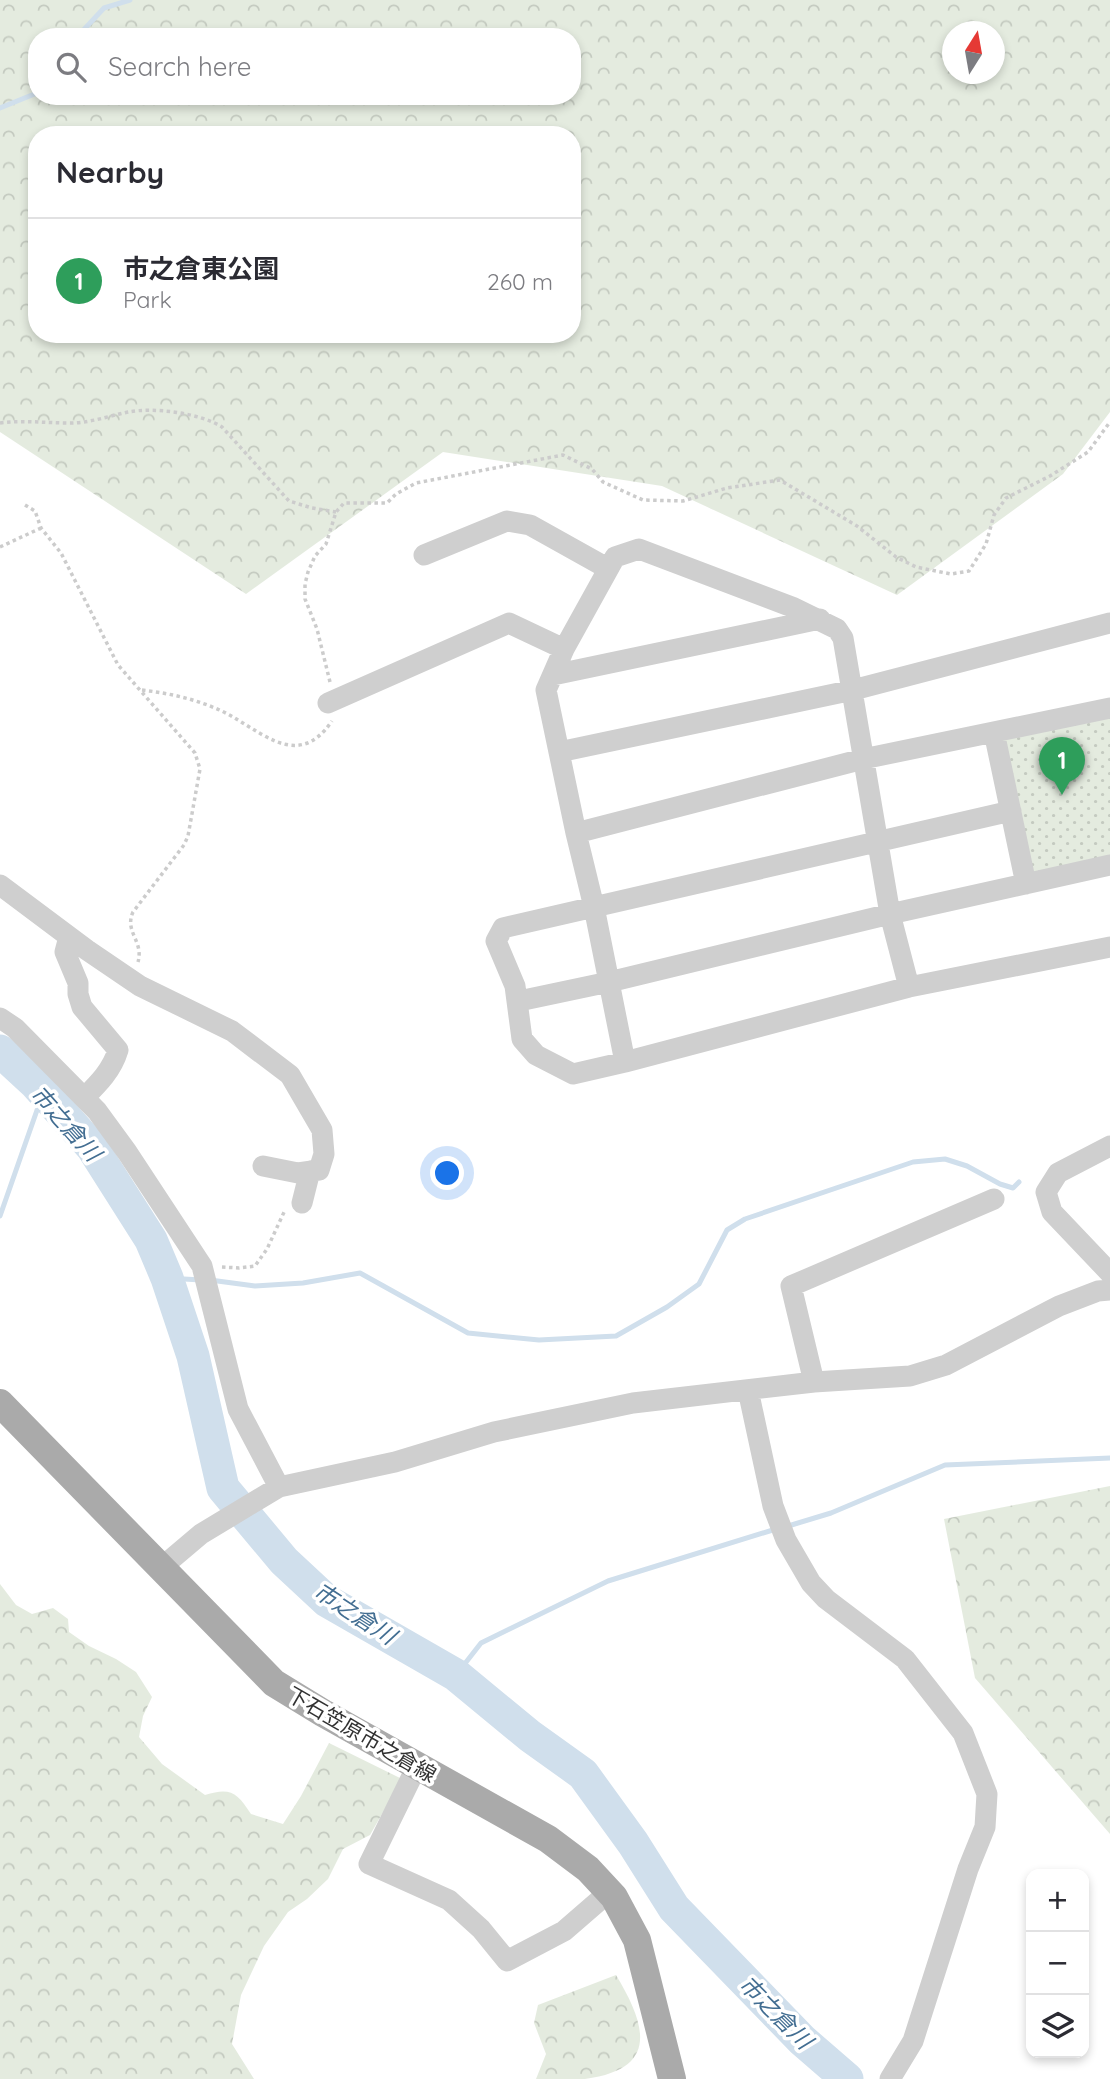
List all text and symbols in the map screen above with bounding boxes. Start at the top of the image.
north arrow [942,21,1005,84]
search box [28,28,581,105]
icon: search [52,48,90,86]
text: Search here [108,50,252,83]
text: Nearby [56,153,164,191]
text: 市之倉東公園 [123,252,279,285]
text: 1 [75,267,83,296]
text: 260 m [487,267,553,296]
text: Park [123,285,172,314]
pin: 1 [1039,737,1085,795]
water label: 市之倉川 [24,1079,110,1169]
your location [430,1156,464,1190]
water label: 市之倉川 [309,1576,404,1652]
street label: 下石笠原市之倉線 [283,1681,441,1787]
map controls [1026,1869,1089,2058]
button: + [1026,1869,1089,1932]
button: − [1026,1932,1089,1995]
water label: 市之倉川 [733,1969,821,2057]
button: layers [1026,1995,1089,2058]

